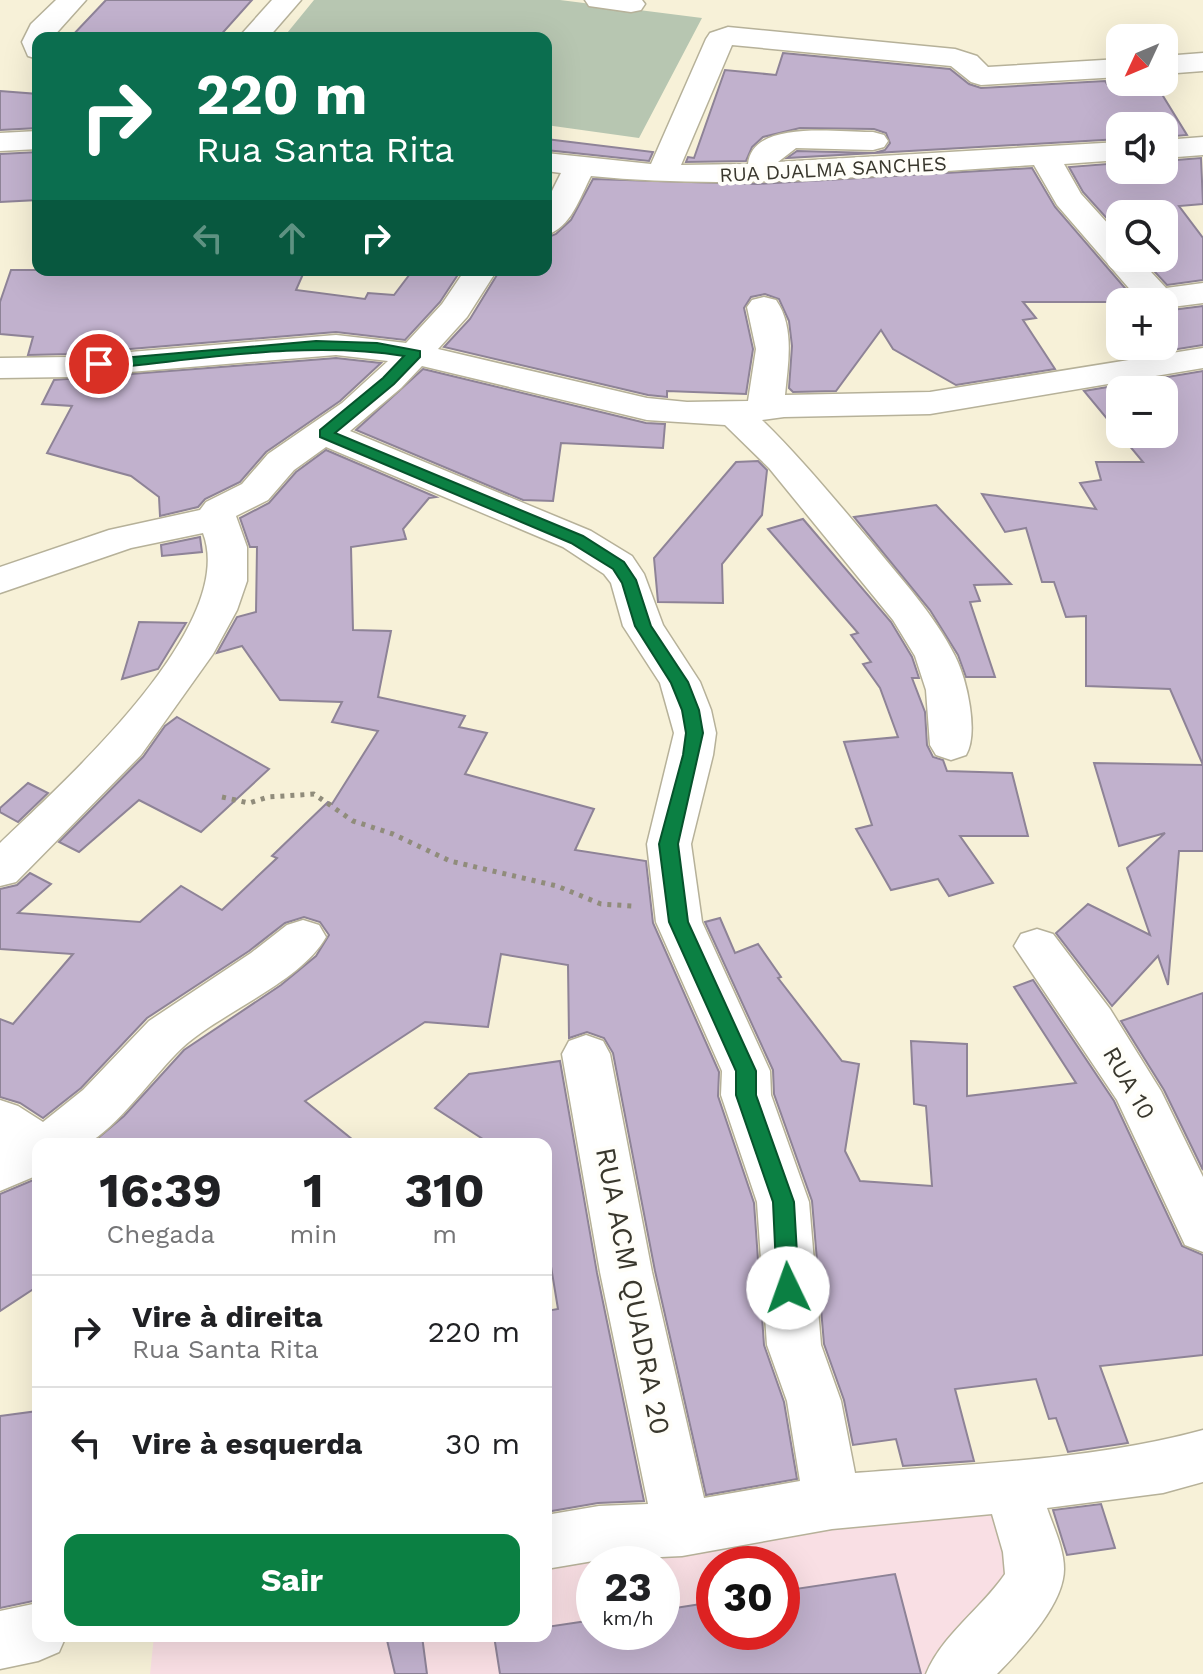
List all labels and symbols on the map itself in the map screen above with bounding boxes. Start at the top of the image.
north arrow [1106,24,1178,96]
street label: RUA DJALMA SANCHES [719,151,947,187]
pin [65,330,133,398]
street label: RUA 10 [1097,1042,1161,1124]
street label: RUA ACM QUADRA 20 [589,1144,677,1438]
position arrow [746,1246,830,1330]
speed limit sign: 30 [696,1546,800,1650]

